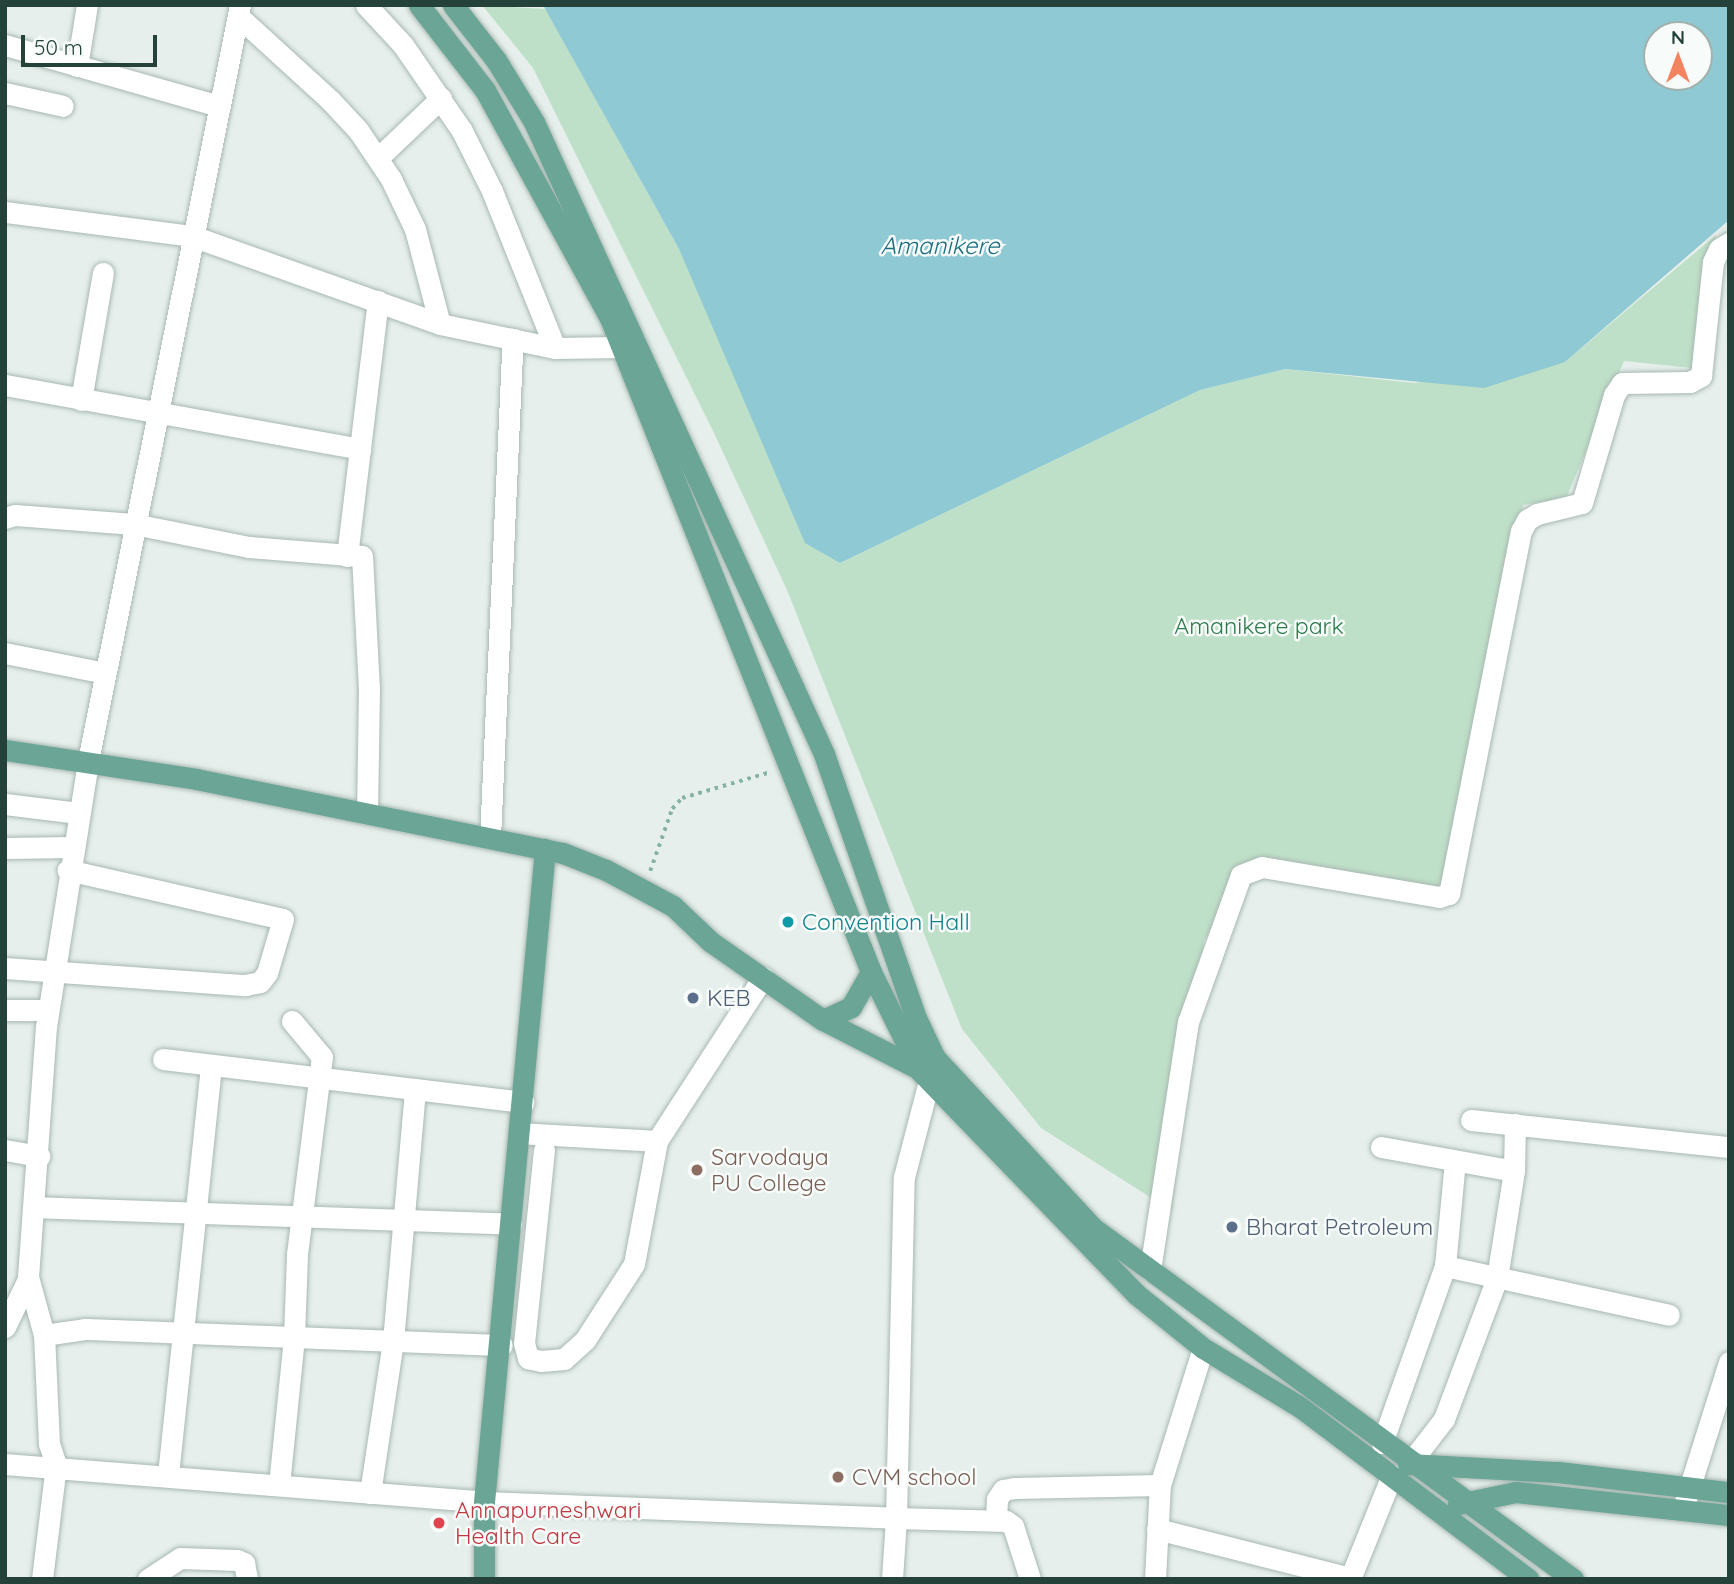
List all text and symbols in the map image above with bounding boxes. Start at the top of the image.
scale bar [24,21,161,65]
north arrow [1643,21,1713,91]
text: N [1671,25,1685,49]
text: 50 m [34,34,83,60]
water label: Amanikere [880,232,1000,260]
park label: Amanikere park [1174,612,1344,640]
place label: Convention Hall [802,908,970,936]
marker: Convention Hall [780,914,796,930]
place label: KEB [707,984,751,1012]
marker: KEB [685,990,701,1006]
place label: Sarvodaya PU College [711,1143,829,1197]
marker: Sarvodaya PU College [689,1162,705,1178]
place label: Bharat Petroleum [1246,1213,1433,1241]
marker: Bharat Petroleum [1224,1219,1240,1235]
place label: CVM school [852,1463,976,1491]
marker: CVM school [830,1469,846,1485]
place label: Annapurneshwari Health Care [455,1496,642,1550]
marker: Annapurneshwari Health Care [429,1513,449,1533]

